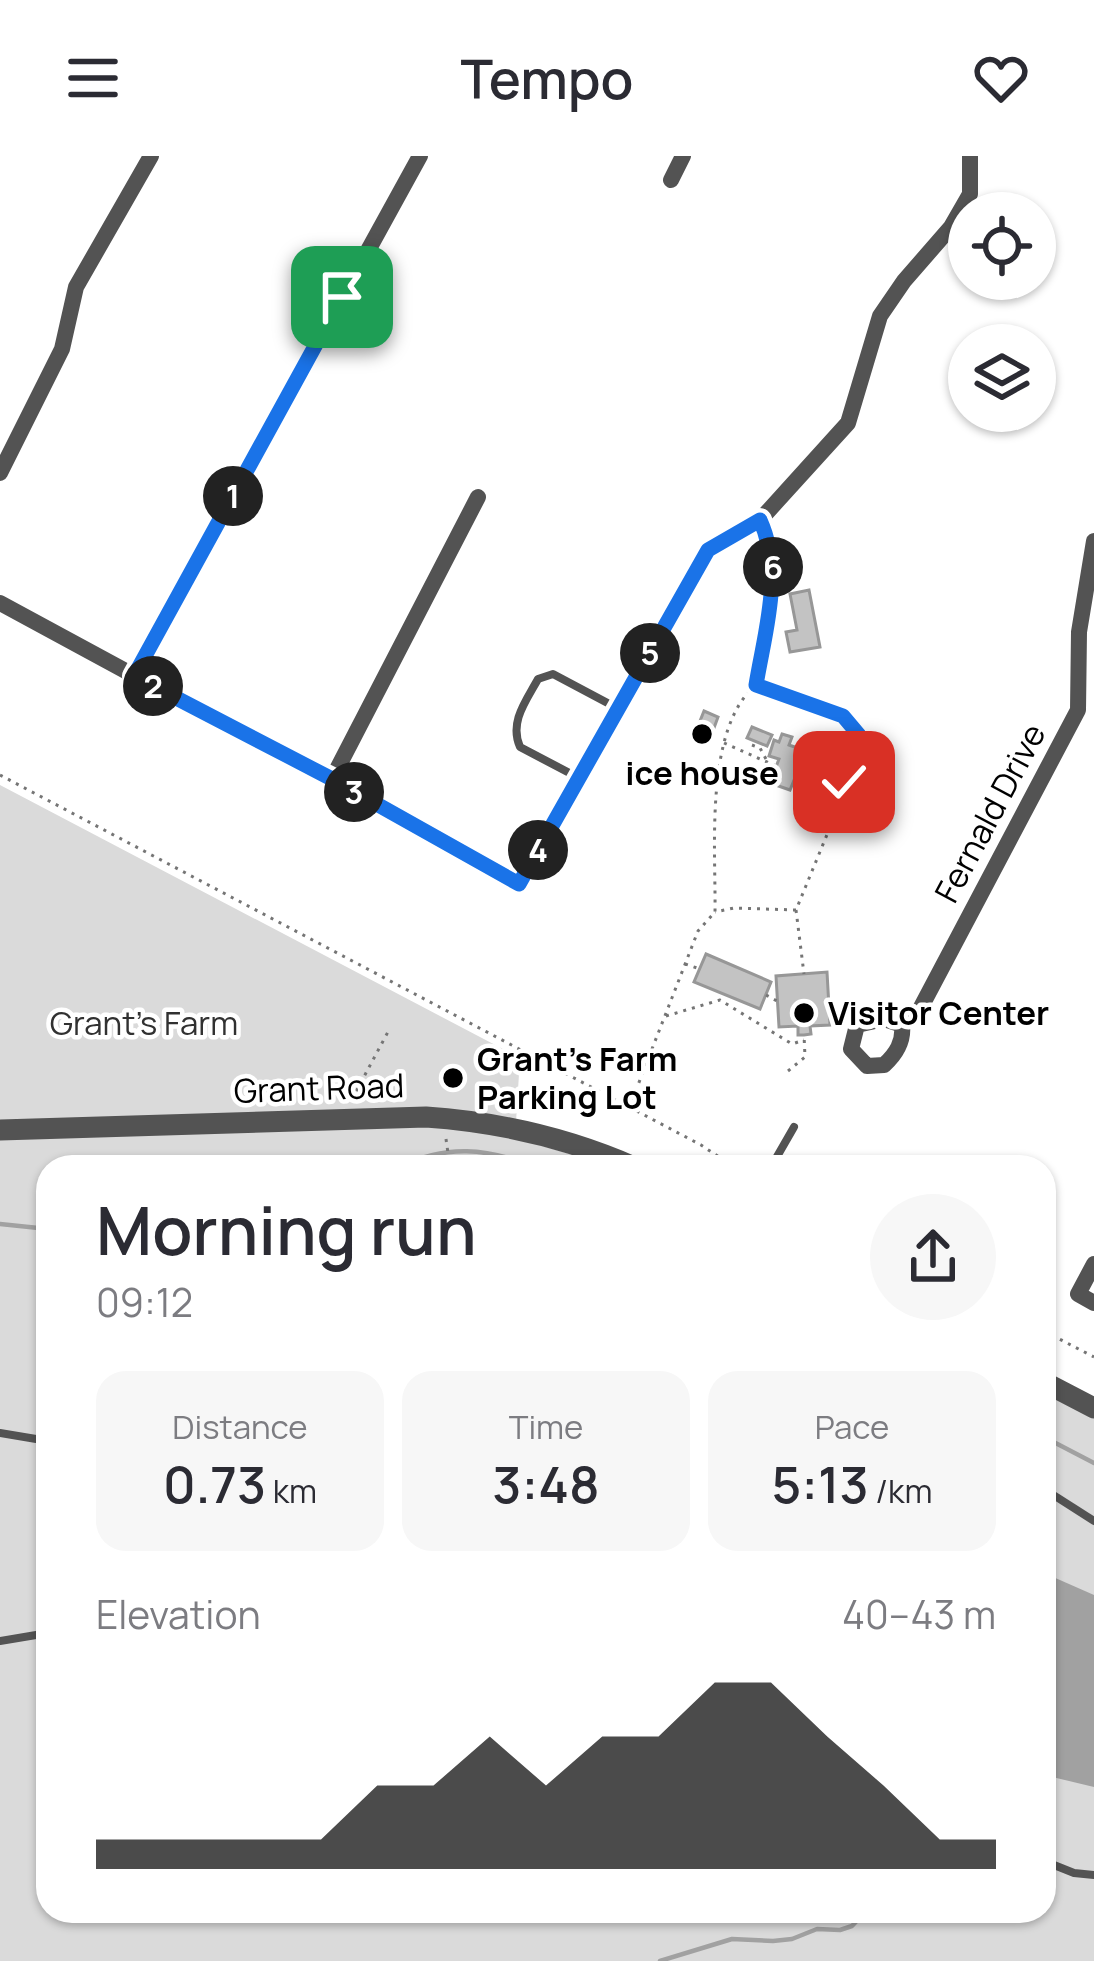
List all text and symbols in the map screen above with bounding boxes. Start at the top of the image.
text: Tempo [460,41,634,115]
icon: menu [60,45,126,111]
icon: heart [968,45,1034,111]
map controls [948,192,1056,432]
button: locate [948,192,1056,300]
pin [291,246,393,348]
icon: arrive [309,264,375,330]
button: layers [948,324,1056,432]
pin: 1 [203,466,263,526]
text: 1 [226,473,240,518]
pin: 6 [743,537,803,597]
text: 6 [763,544,783,589]
pin: 5 [620,623,680,683]
text: 5 [640,630,660,675]
pin: 2 [123,656,183,716]
text: 2 [143,663,163,708]
street label: Fernald Drive [924,716,1055,910]
marker: ice house [689,721,715,747]
pin [793,731,895,833]
icon: check [811,749,877,815]
place label: ice house [625,750,779,795]
pin: 3 [324,762,384,822]
text: 3 [344,769,364,814]
pin: 4 [508,820,568,880]
text: 4 [528,827,548,872]
place label: Visitor Center [828,990,1049,1035]
park label: Grant's Farm [50,1000,238,1045]
marker: Visitor Center [791,1000,817,1026]
place label: Grant's Farm Parking Lot [477,1036,678,1119]
street label: Grant Road [233,1062,405,1113]
marker: Grant's Farm Parking Lot [440,1065,466,1091]
text: Morning run [96,1185,477,1275]
button: share [870,1194,996,1320]
text: 09:12 [96,1275,193,1329]
text: Distance [172,1404,308,1449]
text: Time [509,1404,583,1449]
text: Pace [815,1404,889,1449]
text: 0.73 [163,1449,266,1518]
text: 3:48 [492,1449,600,1518]
text: 5:13 [772,1449,869,1518]
text: km [266,1468,317,1513]
text: /km [869,1468,932,1513]
text: Elevation [96,1587,261,1641]
text: 40–43 m [842,1587,996,1641]

